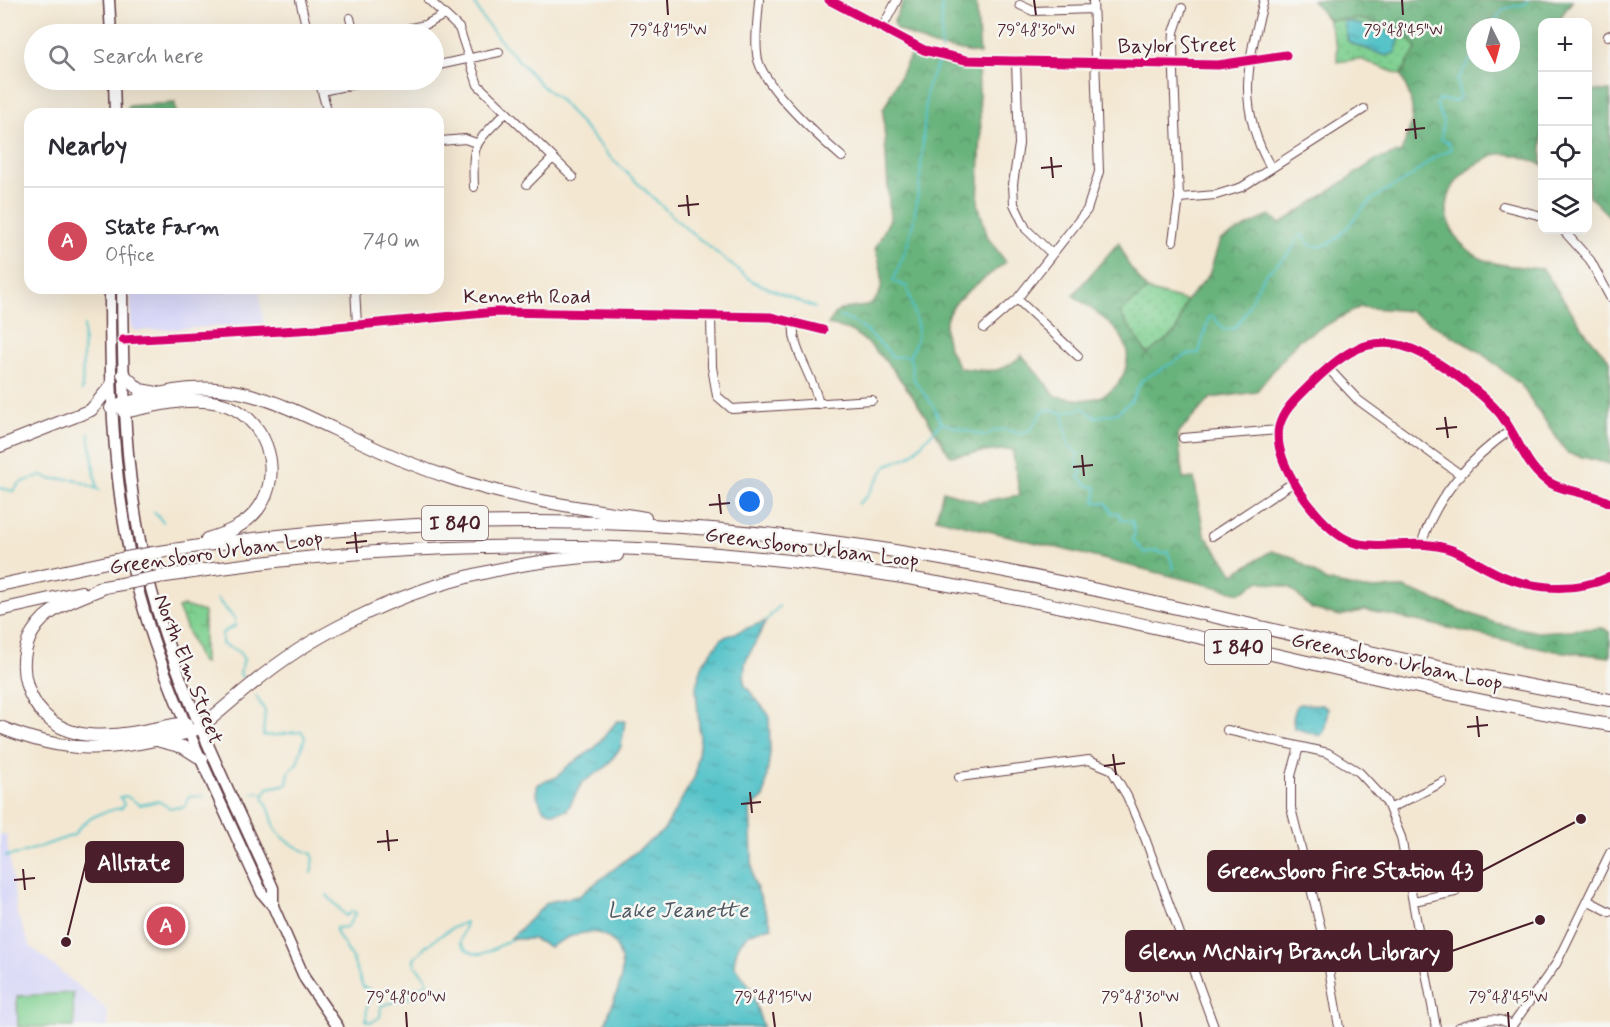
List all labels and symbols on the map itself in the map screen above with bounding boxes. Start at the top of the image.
north arrow [1466,18,1520,72]
text: 79°48'15"W [629,21,707,41]
text: 79°48'30"W [997,21,1075,41]
text: 79°48'45"W [1363,21,1443,41]
street label: Baylor Street [1117,31,1237,61]
street label: Kenneth Road [463,283,591,311]
your location [735,487,764,516]
road number: I 840 [422,506,488,540]
street label: Greensboro Urban Loop [703,521,921,575]
street label: Greensboro Urban Loop [107,524,325,582]
street label: North Elm Street [147,590,230,749]
street label: Greensboro Urban Loop [1288,626,1505,698]
road number: I 840 [1205,630,1271,664]
callout: Allstate [86,842,183,882]
text: Allstate [97,850,171,878]
callout: Greensboro Fire Station 43 [1208,851,1482,891]
text: Greensboro Fire Station 43 [1217,858,1474,886]
water label: Lake Jeanette [607,897,750,925]
pin: A [146,904,186,948]
callout: Glenn McNairy Branch Library [1126,931,1452,971]
text: Glenn McNairy Branch Library [1138,939,1440,967]
text: 79°48'00"W [366,988,446,1008]
text: 79°48'15"W [734,988,812,1008]
text: 79°48'30"W [1101,988,1179,1008]
text: 79°48'45"W [1468,988,1548,1008]

